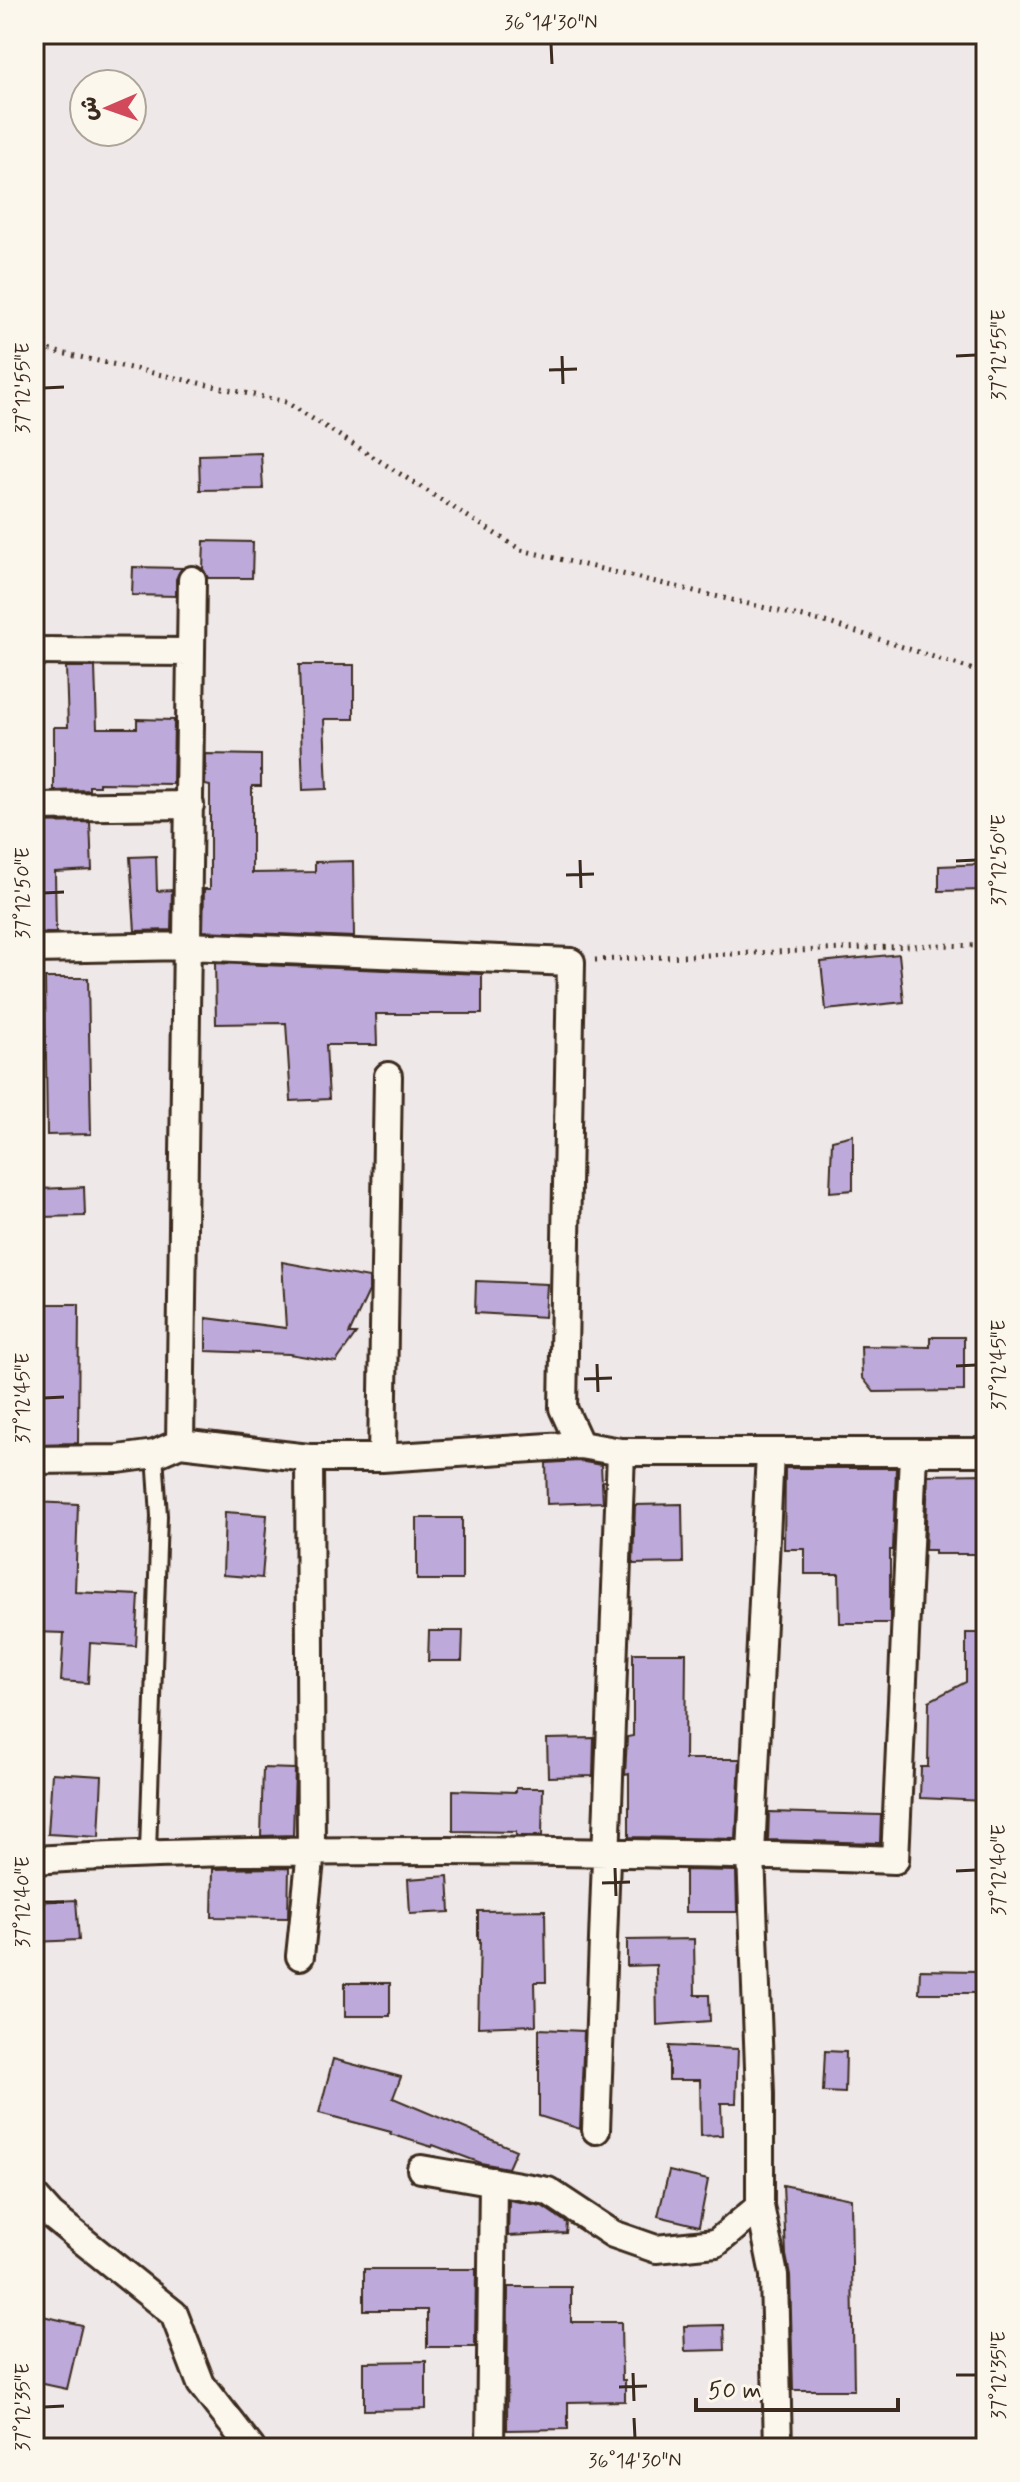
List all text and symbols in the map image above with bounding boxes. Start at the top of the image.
text: 36°14'30"N [504,10,598,37]
north arrow [68,68,148,148]
text: ش [76,96,104,121]
text: 37°12'55"E [986,309,1013,401]
text: 37°12'55"E [10,342,37,434]
text: 37°12'50"E [986,814,1013,906]
text: 37°12'50"E [10,847,37,939]
text: 37°12'45"E [986,1320,1013,1410]
text: 37°12'45"E [10,1353,37,1443]
text: 37°12'40"E [986,1824,1013,1916]
text: 37°12'40"E [10,1856,37,1948]
text: 37°12'35"E [986,2331,1013,2419]
scale bar [696,2362,898,2412]
text: 37°12'35"E [10,2363,37,2451]
text: 50 m [708,2376,762,2407]
text: 36°14'30"N [588,2448,682,2475]

